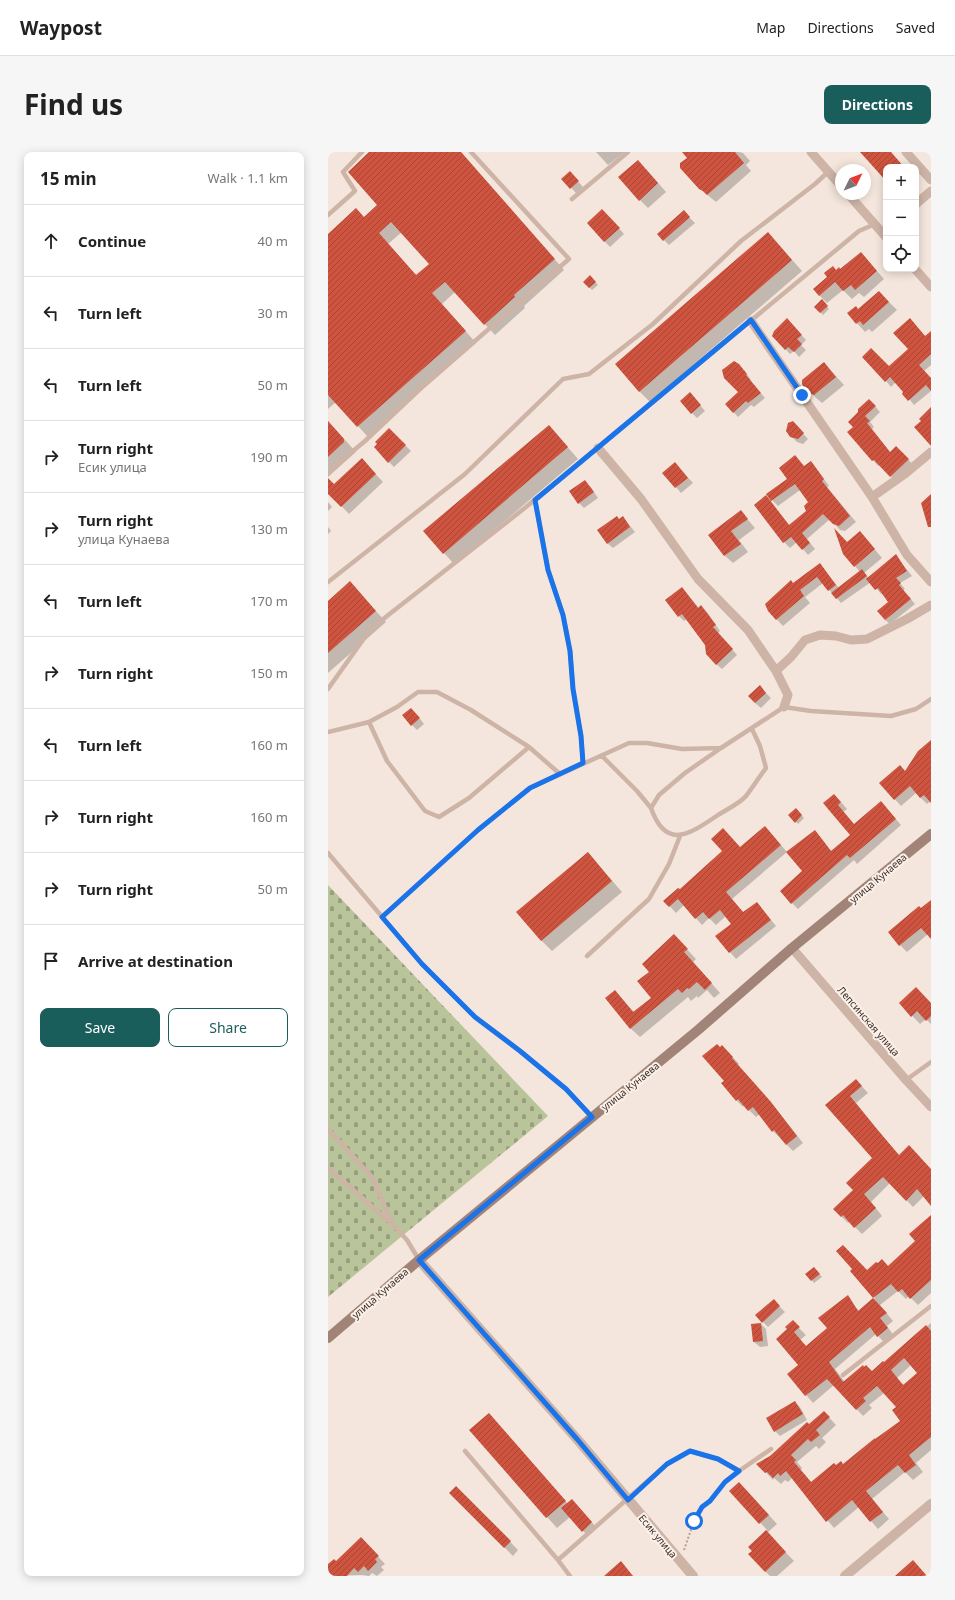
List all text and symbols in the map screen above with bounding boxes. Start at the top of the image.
text: Waypost [20,15,102,41]
text: Map [756,18,785,37]
text: Directions [807,18,874,37]
text: Saved [896,18,935,37]
text: Find us [24,85,123,123]
button: Directions [824,85,931,124]
north arrow [835,164,871,200]
map controls [883,164,919,272]
button: + [883,164,919,200]
text: 15 min [40,167,97,190]
text: Walk · 1.1 km [208,169,288,187]
button: − [883,200,919,236]
icon: ahead [40,230,62,252]
text: Continue [78,231,146,251]
text: 40 m [258,232,288,250]
button: locate [883,236,919,272]
icon: left [40,302,62,324]
text: Turn left [78,303,142,323]
text: 30 m [258,304,288,322]
icon: left [40,374,62,396]
text: Turn left [78,375,142,395]
text: 50 m [258,376,288,394]
route end [793,386,811,404]
text: Turn right [78,438,153,458]
icon: right [40,446,62,468]
text: 190 m [250,448,288,466]
text: Есик улица [78,458,147,476]
text: Turn right [78,510,153,530]
icon: right [40,518,62,540]
text: 130 m [250,520,288,538]
text: улица Кунаева [78,530,170,548]
icon: left [40,590,62,612]
text: Turn left [78,591,142,611]
text: 170 m [250,592,288,610]
icon: right [40,662,62,684]
text: Turn right [78,663,153,683]
text: 150 m [250,664,288,682]
icon: left [40,734,62,756]
text: Turn left [78,735,142,755]
text: 160 m [250,736,288,754]
icon: right [40,806,62,828]
text: Turn right [78,807,153,827]
text: 160 m [250,808,288,826]
street label: улица Кунаева [846,850,910,906]
icon: right [40,878,62,900]
text: Turn right [78,879,153,899]
text: 50 m [258,880,288,898]
icon: arrive [40,950,62,972]
text: Arrive at destination [78,951,233,971]
street label: Лепсинская улица [835,983,903,1059]
button: Save [40,1008,160,1047]
button: Share [168,1008,288,1047]
street label: улица Кунаева [598,1058,662,1114]
street label: улица Кунаева [349,1265,411,1321]
street label: Есик улица [636,1511,680,1561]
route start [685,1512,703,1530]

